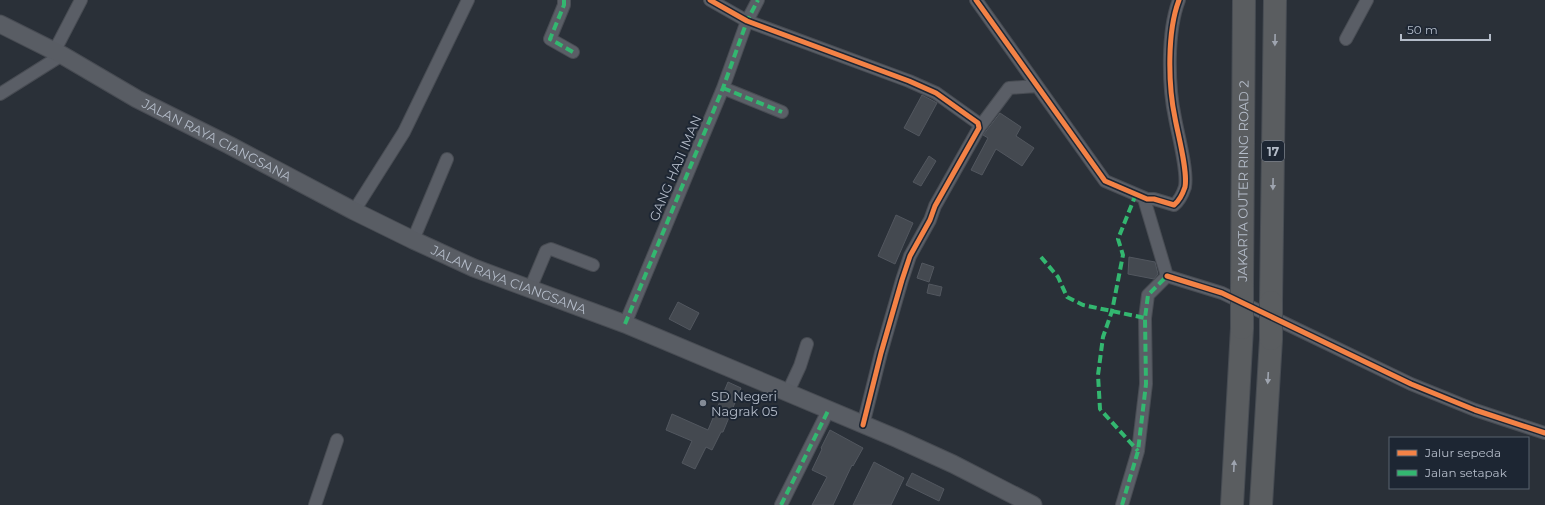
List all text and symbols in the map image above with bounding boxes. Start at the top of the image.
scale bar [1401,16,1490,42]
text: 50 m [1407,22,1438,37]
one-way arrow [1271,34,1278,46]
street label: JAKARTA OUTER RING ROAD 2 [1234,80,1251,283]
street label: JALAN RAYA CIANGSANA [139,95,295,185]
street label: GANG HAJI IMAN [645,113,705,223]
road number: 17 [1262,141,1284,161]
one-way arrow [1270,178,1276,191]
street label: JALAN RAYA CIANGSANA [428,241,589,317]
one-way arrow [1265,372,1272,384]
place label: SD Negeri Nagrak 05 [711,388,778,419]
marker: SD Negeri Nagrak 05 [698,398,708,408]
legend [1389,437,1529,489]
text: Jalur sepeda [1424,445,1501,460]
one-way arrow [1231,459,1237,472]
text: Jalan setapak [1424,465,1508,480]

